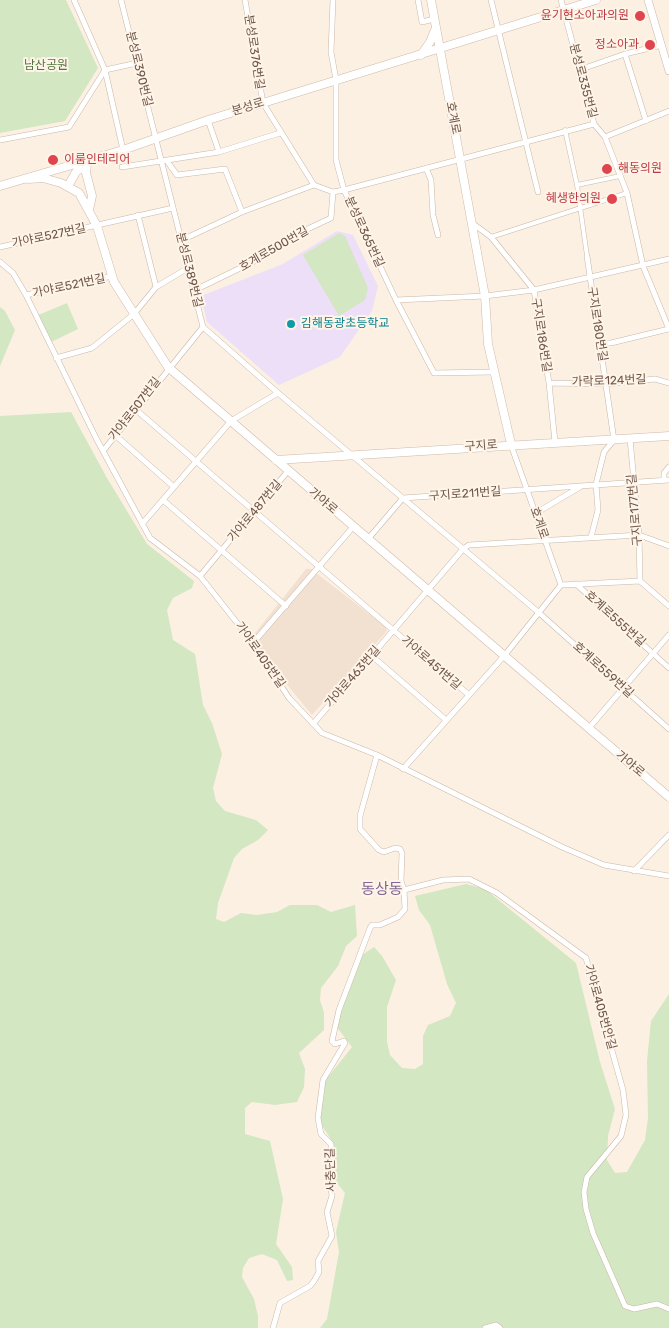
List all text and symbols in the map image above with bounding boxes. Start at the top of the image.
place label: 윤기현소아과의원 [541,9,629,23]
marker: 윤기현소아과의원 [633,9,647,23]
street label: 분성로376번길 [241,14,267,90]
street label: 분성로390번길 [123,30,155,108]
place label: 정소아과 [595,38,639,52]
marker: 정소아과 [643,38,657,52]
street label: 분성로335번길 [566,42,600,120]
park label: 남산공원 [24,59,68,73]
street label: 분성로 [230,95,266,119]
street label: 호계로 [443,100,463,136]
marker: 이룸인테리어 [46,153,60,167]
place label: 이룸인테리어 [64,153,130,167]
marker: 해동의원 [600,162,614,176]
place label: 해동의원 [618,162,662,176]
place label: 혜생한의원 [546,192,601,206]
marker: 혜생한의원 [605,192,619,206]
street label: 분성로365번길 [341,194,387,270]
street label: 가야로527번길 [11,221,87,251]
street label: 호계로500번길 [237,223,311,275]
street label: 분성로389번길 [173,231,205,309]
street label: 가야로521번길 [31,271,107,301]
street label: 구지로180번길 [584,286,610,362]
street label: 구지로186번길 [528,297,554,373]
place label: 김해동광초등학교 [301,317,389,331]
marker: 김해동광초등학교 [285,318,297,330]
street label: 가락로124번길 [571,373,647,389]
street label: 가야로507번길 [106,375,164,443]
street label: 구지로 [464,438,498,454]
street label: 구지로177번길 [625,473,645,547]
street label: 가야로487번길 [225,477,285,545]
street label: 구지로211번길 [428,484,502,504]
street label: 가야로 [306,485,340,517]
street label: 호계로 [527,505,551,541]
street label: 호계로555번길 [582,588,648,650]
street label: 가야로405번길 [232,619,288,691]
street label: 가야로451번길 [398,633,464,693]
street label: 호계로559번길 [570,639,636,701]
street label: 가야로463번길 [322,643,384,711]
street label: 가야로 [613,748,647,780]
district label: 동상동 [361,881,403,899]
street label: 가야로405번안길 [581,963,619,1051]
street label: 사충단길 [323,1148,339,1192]

